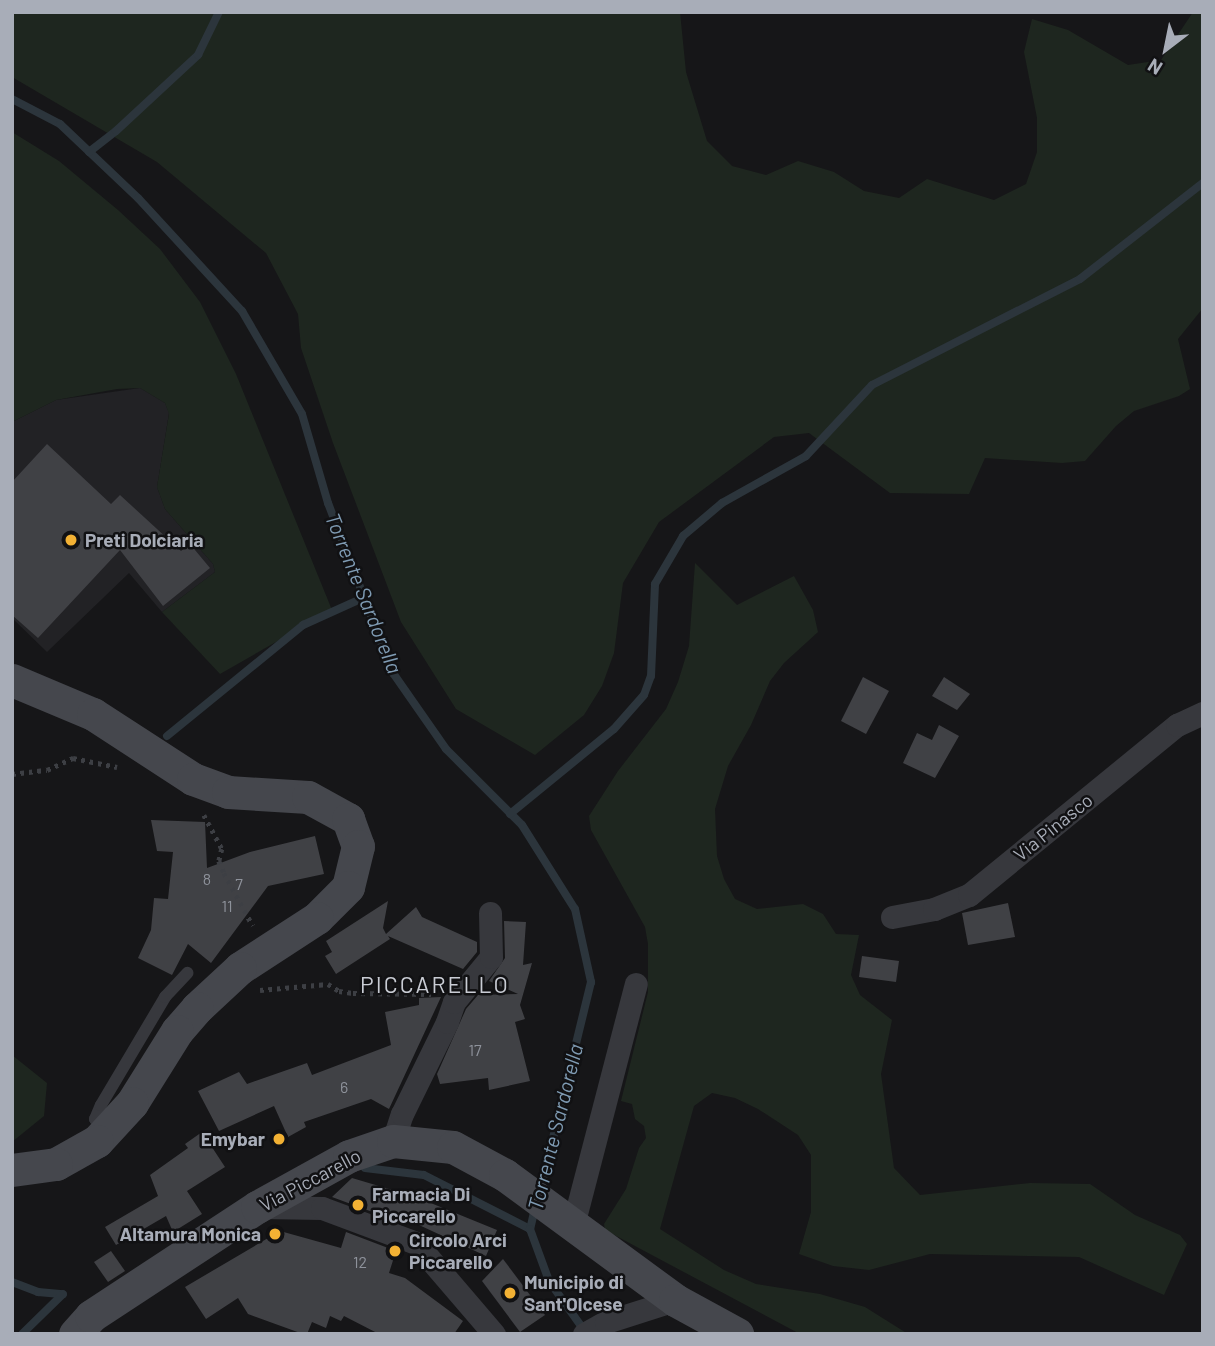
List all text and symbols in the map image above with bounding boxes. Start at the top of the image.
north arrow [1131,14,1201,84]
text: N [1143,54,1166,80]
water label: Torrente Sardorella [320,509,408,677]
place label: Preti Dolciaria [85,529,204,551]
marker: Preti Dolciaria [63,532,79,548]
street label: Via Pinasco [1009,788,1097,866]
house number: 8 [203,869,211,889]
house number: 7 [235,874,243,894]
house number: 11 [221,896,233,916]
district label: PICCARELLO [361,970,509,998]
house number: 17 [468,1040,482,1060]
water label: Torrente Sardorella [522,1041,588,1213]
house number: 6 [340,1077,348,1097]
place label: Emybar [201,1128,265,1150]
marker: Emybar [271,1131,287,1147]
street label: Via Piccarello [256,1144,364,1216]
place label: Farmacia Di Piccarello [372,1183,470,1227]
marker: Farmacia Di Piccarello [350,1197,366,1213]
place label: Altamura Monica [120,1223,261,1245]
marker: Altamura Monica [267,1226,283,1242]
place label: Circolo Arci Piccarello [409,1229,507,1273]
marker: Circolo Arci Piccarello [387,1243,403,1259]
house number: 12 [353,1252,367,1272]
place label: Municipio di Sant'Olcese [524,1271,624,1315]
marker: Municipio di Sant'Olcese [502,1285,518,1301]

